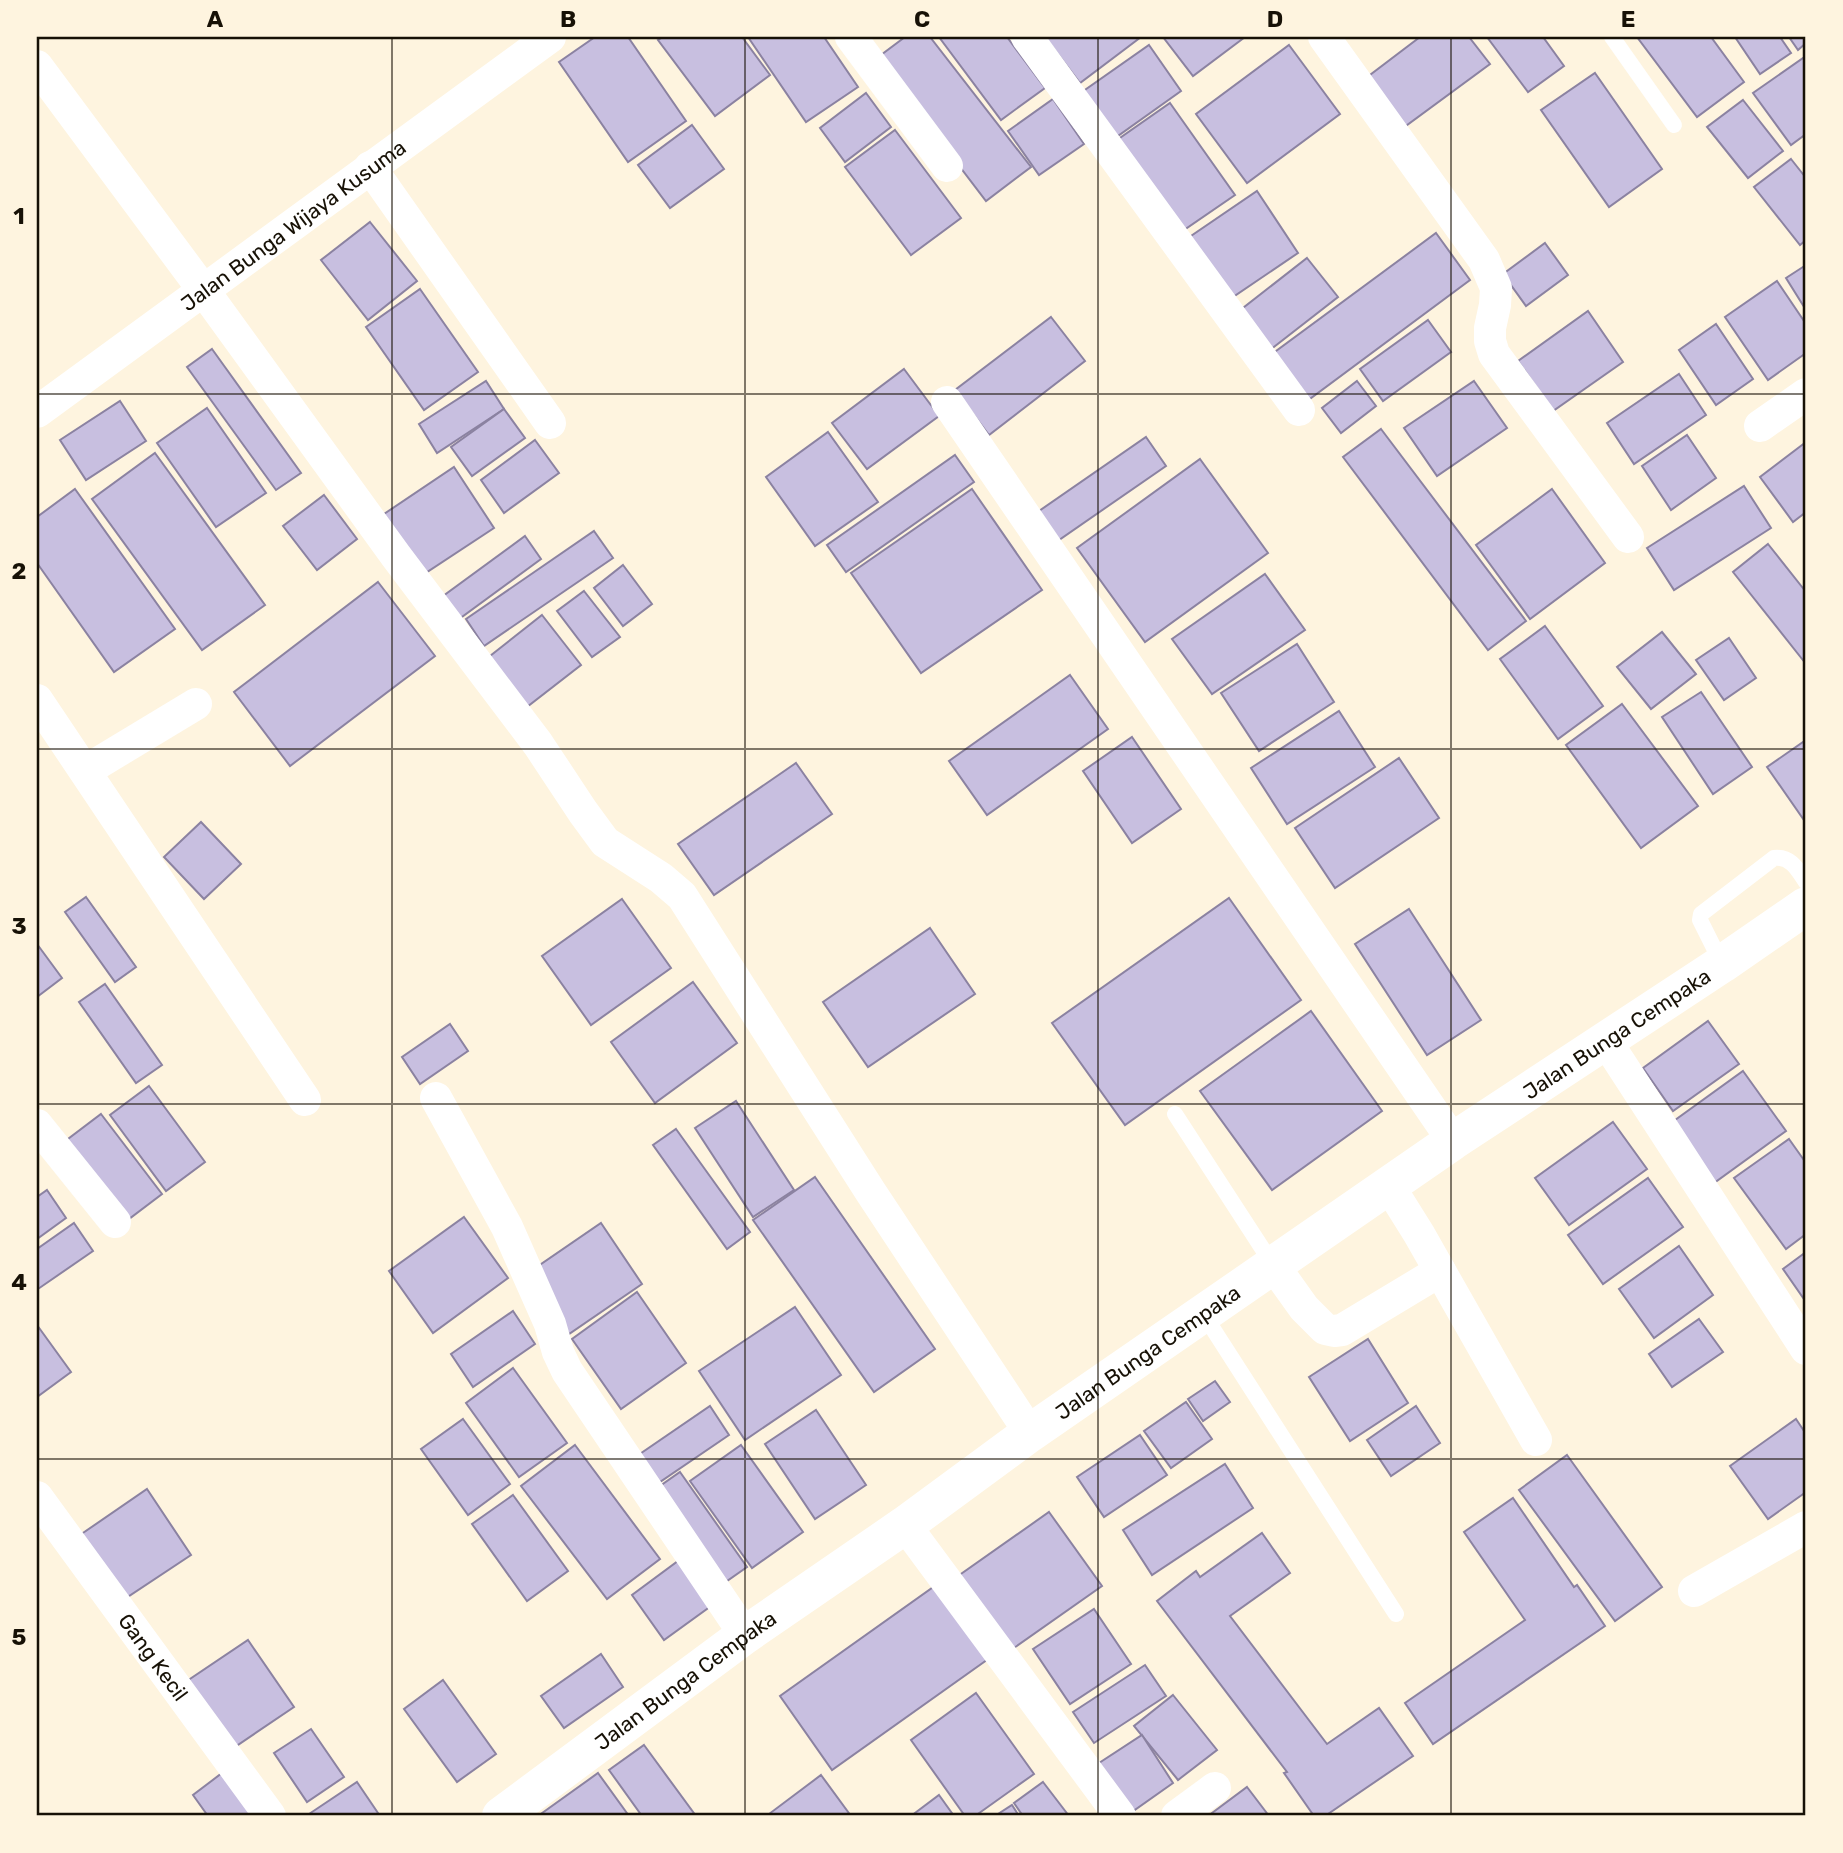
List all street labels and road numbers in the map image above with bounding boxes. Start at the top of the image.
street label: Jalan Bunga Wijaya Kusuma [176,134,410,316]
street label: Jalan Bunga Cempaka [1518,963,1715,1104]
street label: Jalan Bunga Cempaka [1050,1279,1245,1424]
street label: Jalan Bunga Cempaka [590,1605,781,1755]
street label: Gang Kecil [114,1608,194,1705]

